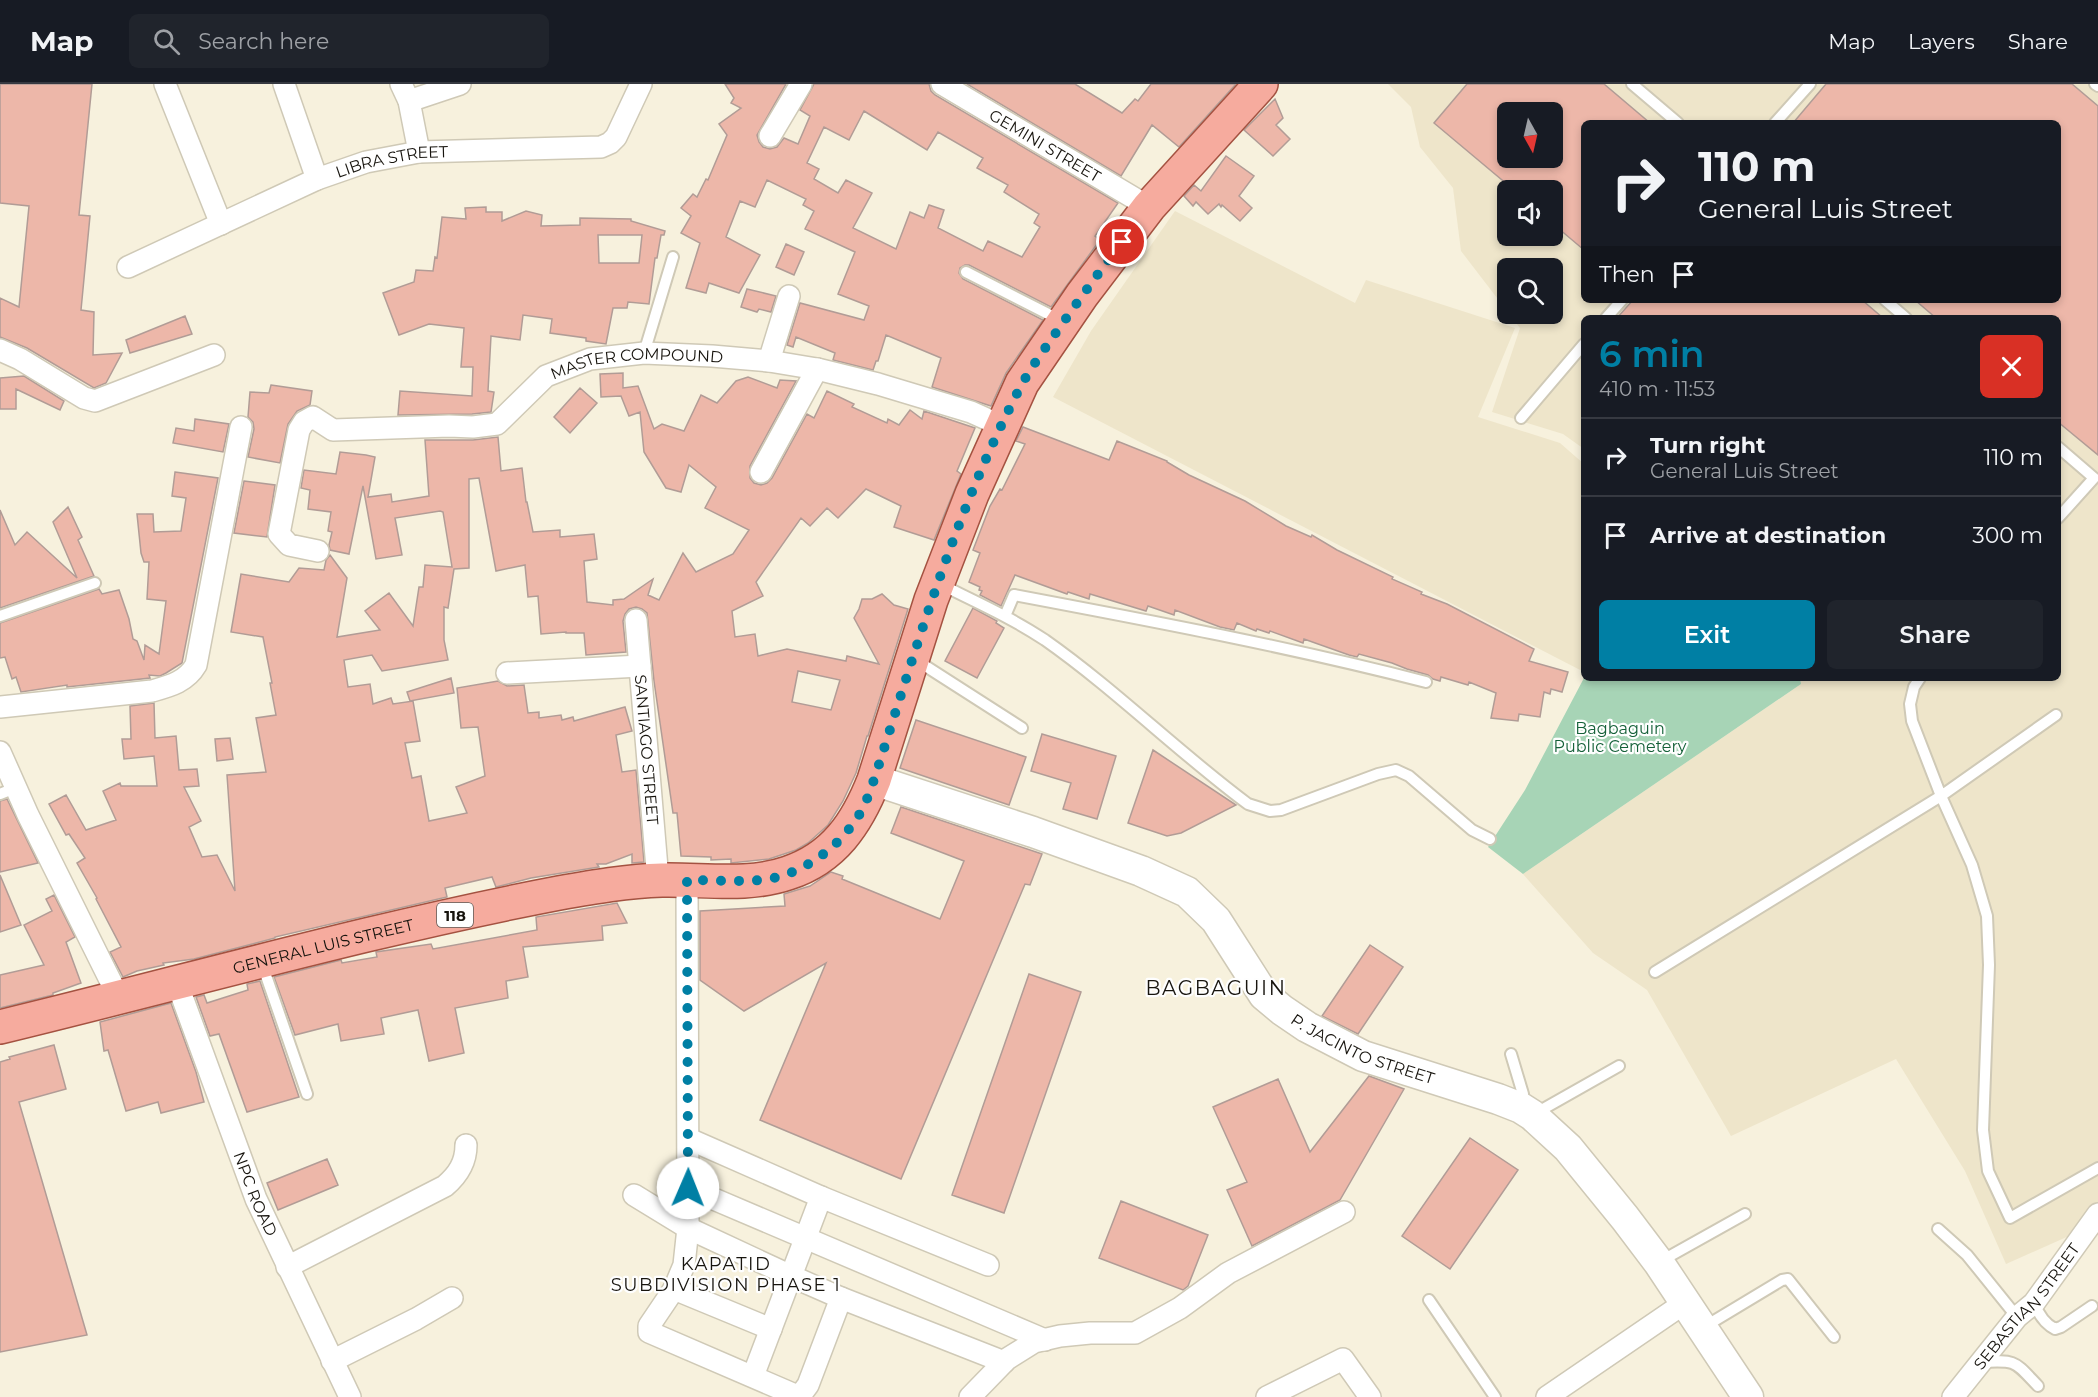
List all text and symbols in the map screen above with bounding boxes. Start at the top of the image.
search box [129,14,549,68]
text: Map [30,24,93,58]
icon: search [150,25,183,58]
text: Search here [198,28,329,55]
text: Map [1828,29,1875,54]
text: Layers [1908,29,1975,54]
text: Share [2008,29,2068,54]
north arrow [1497,102,1563,168]
map controls [1497,102,1563,324]
street label: GEMINI STREET [986,105,1105,186]
text: 110 m [1698,140,1815,192]
street label: LIBRA STREET [333,142,449,181]
icon: right [1599,144,1677,222]
button: sound [1497,180,1563,246]
text: General Luis Street [1698,192,1953,225]
pin [1096,216,1147,267]
icon: arrive [1105,225,1138,258]
button: search [1497,258,1563,324]
icon: arrive [1667,258,1700,291]
text: Then [1599,261,1655,288]
text: 6 min [1599,332,1704,376]
button: close [1980,335,2043,398]
street label: MASTER COMPOUND [548,344,724,383]
text: 410 m · 11:53 [1599,377,1715,401]
text: Turn right [1650,432,1765,459]
icon: right [1599,441,1632,474]
text: 110 m [1983,444,2043,471]
text: General Luis Street [1650,459,1839,483]
icon: arrive [1599,519,1632,552]
text: Arrive at destination [1650,522,1886,549]
text: 300 m [1972,522,2043,549]
button: Exit [1599,600,1815,669]
button: Share [1827,600,2043,669]
street label: SANTIAGO STREET [631,674,663,826]
park label: Bagbaguin Public Cemetery [1553,719,1687,756]
road number: 118 [437,903,473,927]
street label: GENERAL LUIS STREET [231,915,416,977]
district label: BAGBAGUIN [1146,976,1286,1000]
street label: P. JACINTO STREET [1288,1010,1438,1088]
street label: NPC ROAD [230,1149,282,1239]
position arrow [656,1156,720,1220]
street label: SEBASTIAN STREET [1969,1239,2084,1373]
district label: KAPATID SUBDIVISION PHASE 1 [611,1253,841,1296]

